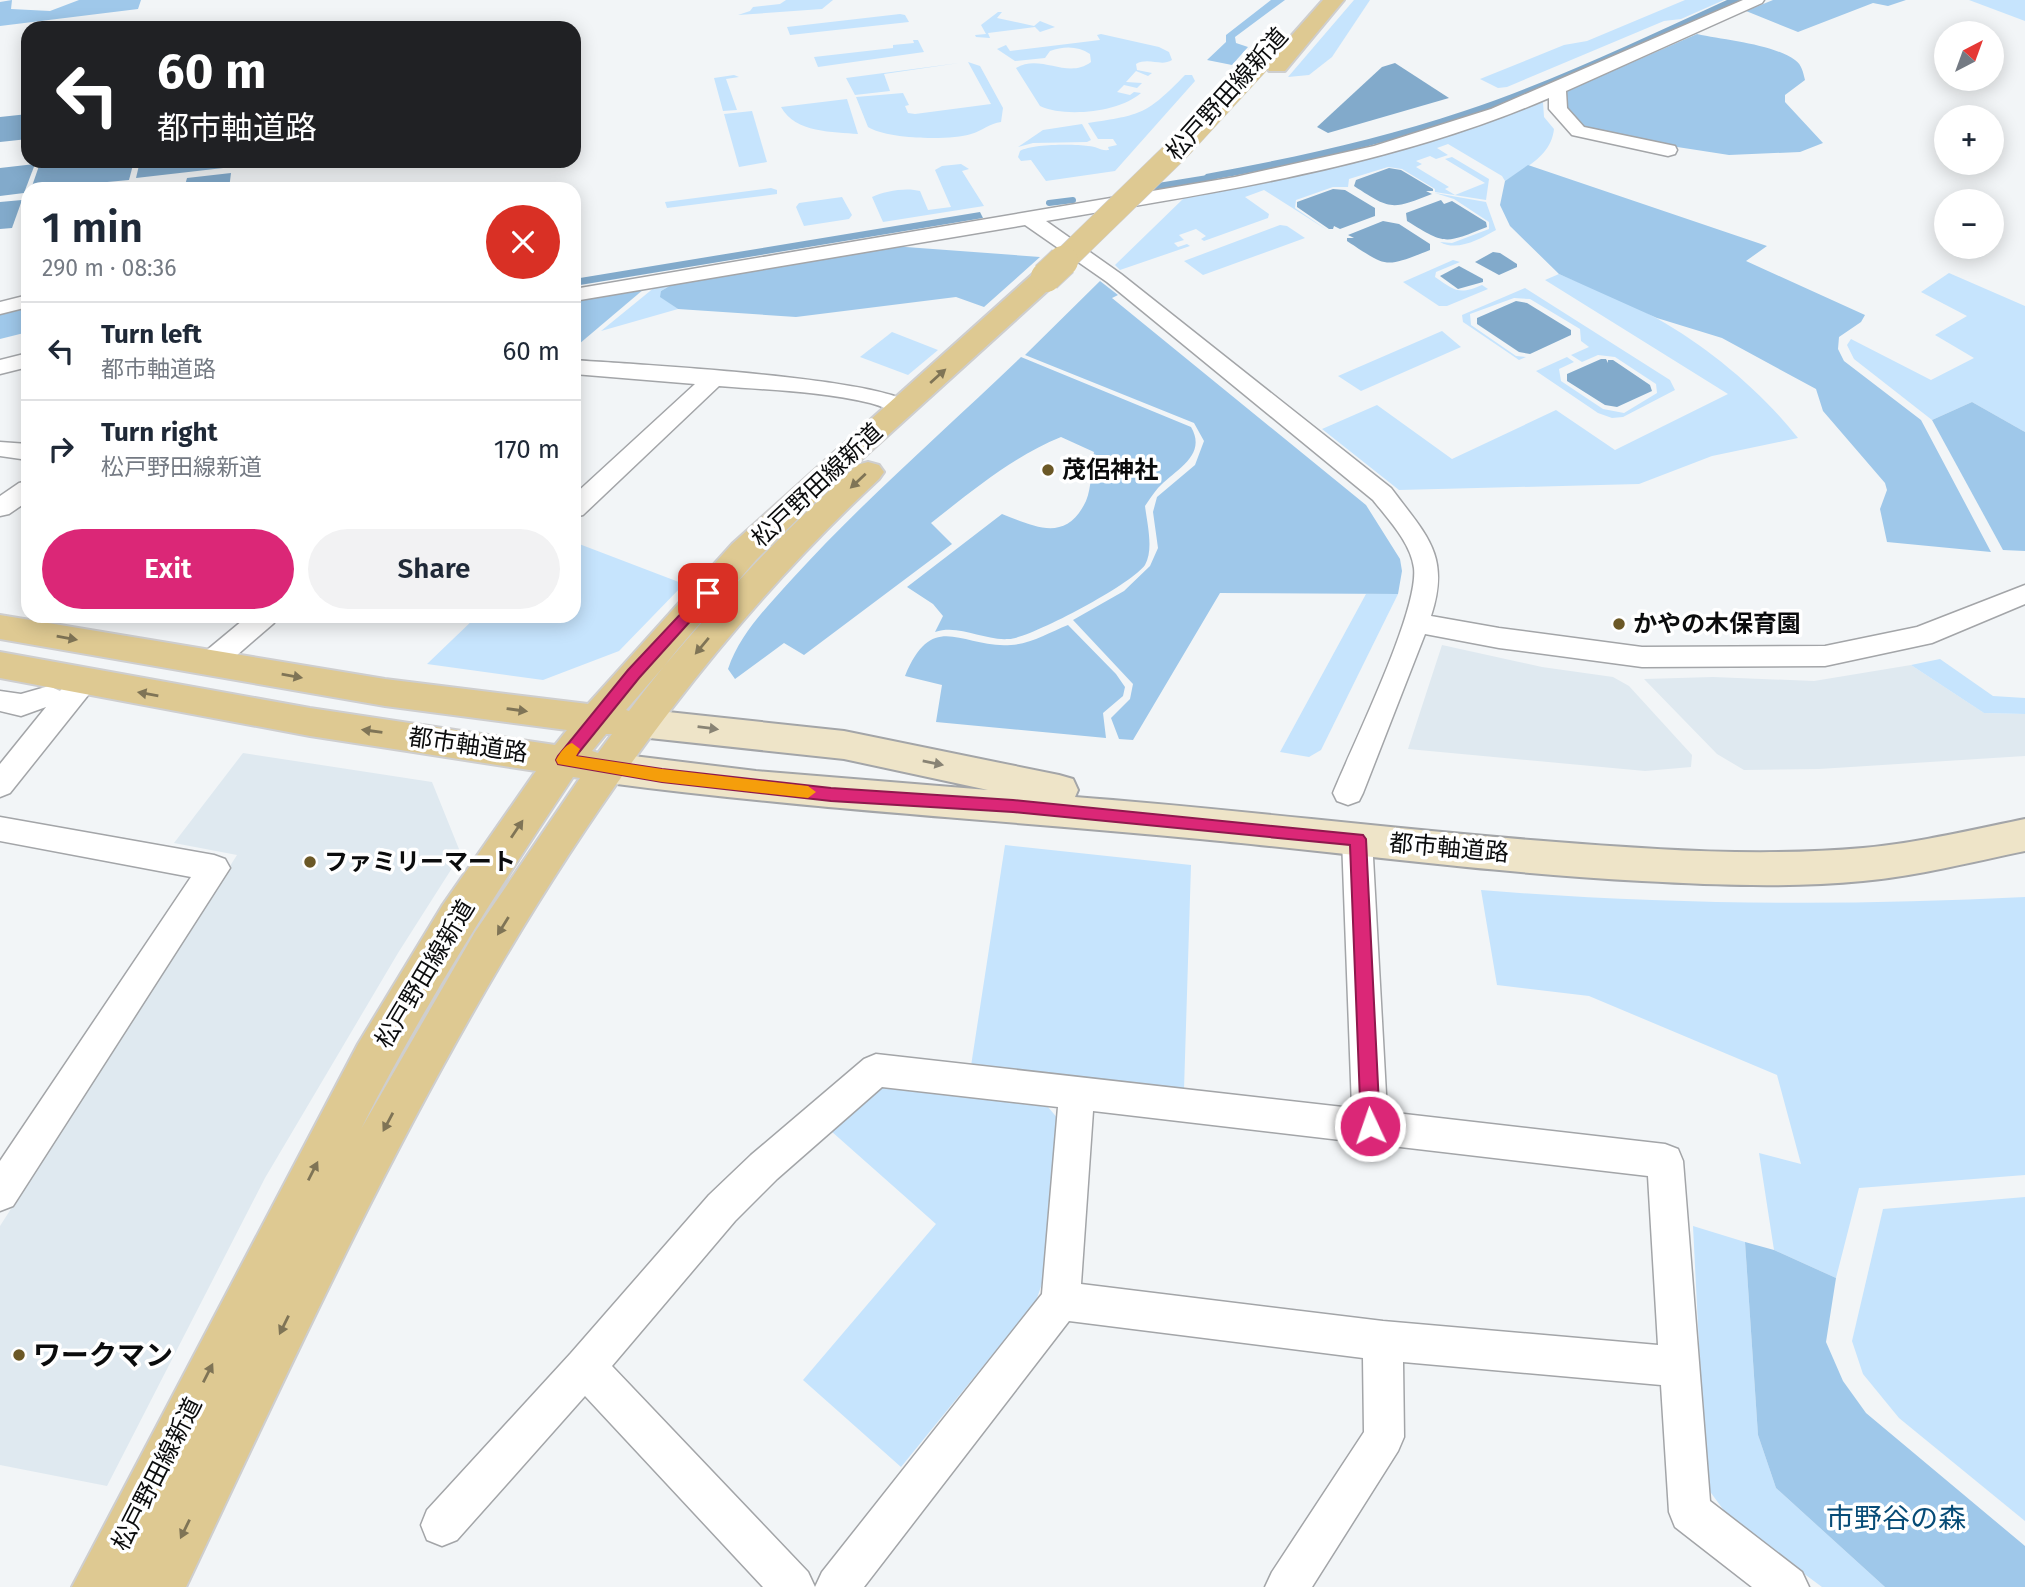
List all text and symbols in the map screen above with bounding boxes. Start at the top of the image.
north arrow [1934,21,2004,91]
map controls [1934,21,2004,259]
street label: 松戸野田線新道 [1160,22,1294,166]
text: 60 m [157,42,266,101]
icon: left [42,49,133,140]
button: + [1934,105,2004,175]
text: 都市軸道路 [157,109,317,147]
button: − [1934,189,2004,259]
text: 1 min [42,203,143,253]
button: close [486,205,560,279]
text: 290 m · 08:36 [42,254,177,282]
text: Turn left [101,319,202,350]
icon: left [42,332,80,370]
text: 60 m [502,336,560,367]
text: 都市軸道路 [101,355,216,383]
one-way arrow [929,368,947,384]
text: Turn right [101,417,218,448]
street label: 松戸野田線新道 [746,417,888,553]
icon: right [42,430,80,468]
text: 170 m [494,434,560,465]
text: 松戸野田線新道 [101,453,262,481]
place label: 茂侶神社 [1062,456,1158,484]
marker: 茂侶神社 [1040,462,1056,478]
one-way arrow [849,473,867,489]
button: Exit [42,529,294,609]
button: Share [308,529,560,609]
pin [678,563,738,623]
icon: arrive [689,574,727,612]
place label: かやの木保育園 [1633,610,1801,638]
marker: かやの木保育園 [1611,616,1627,632]
one-way arrow [56,633,78,644]
one-way arrow [694,636,709,654]
one-way arrow [281,671,303,682]
one-way arrow [137,688,159,699]
one-way arrow [506,705,528,716]
street label: 都市軸道路 [407,723,529,767]
one-way arrow [698,723,720,734]
one-way arrow [361,726,383,737]
one-way arrow [922,757,944,768]
one-way arrow [510,820,524,838]
street label: 都市軸道路 [1388,829,1510,867]
place label: ファミリーマート [324,848,516,876]
marker: ファミリーマート [302,854,318,870]
street label: 松戸野田線新道 [370,895,480,1053]
one-way arrow [496,916,509,936]
position arrow [1333,1089,1407,1163]
one-way arrow [382,1112,394,1132]
one-way arrow [307,1161,319,1181]
one-way arrow [279,1315,290,1335]
place label: ワークマン [33,1339,173,1372]
marker: ワークマン [11,1347,27,1363]
one-way arrow [203,1363,214,1383]
street label: 松戸野田線新道 [106,1393,208,1555]
park label: 市野谷の森 [1826,1502,1966,1535]
one-way arrow [179,1519,191,1539]

